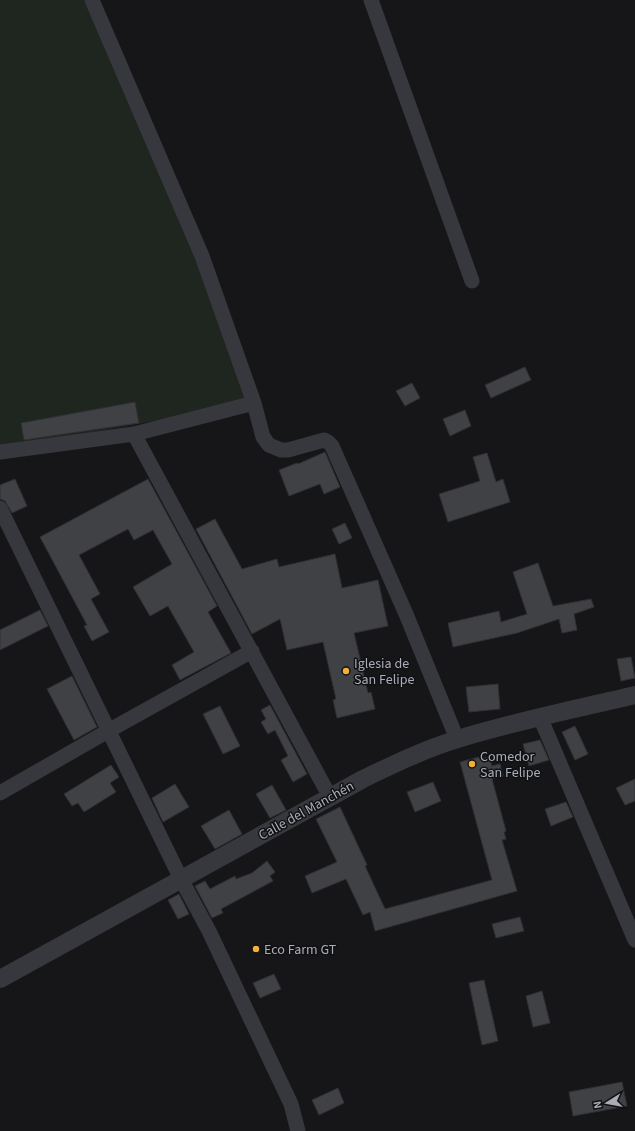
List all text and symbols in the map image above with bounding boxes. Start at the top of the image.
place label: Iglesia de San Felipe [354,654,414,690]
marker: Iglesia de San Felipe [341,666,351,676]
place label: Comedor San Felipe [480,747,540,783]
marker: Comedor San Felipe [467,759,477,769]
street label: Calle del Manchén [255,776,358,845]
place label: Eco Farm GT [264,940,337,960]
marker: Eco Farm GT [251,944,261,954]
north arrow [587,1083,627,1123]
text: N [590,1100,606,1110]

